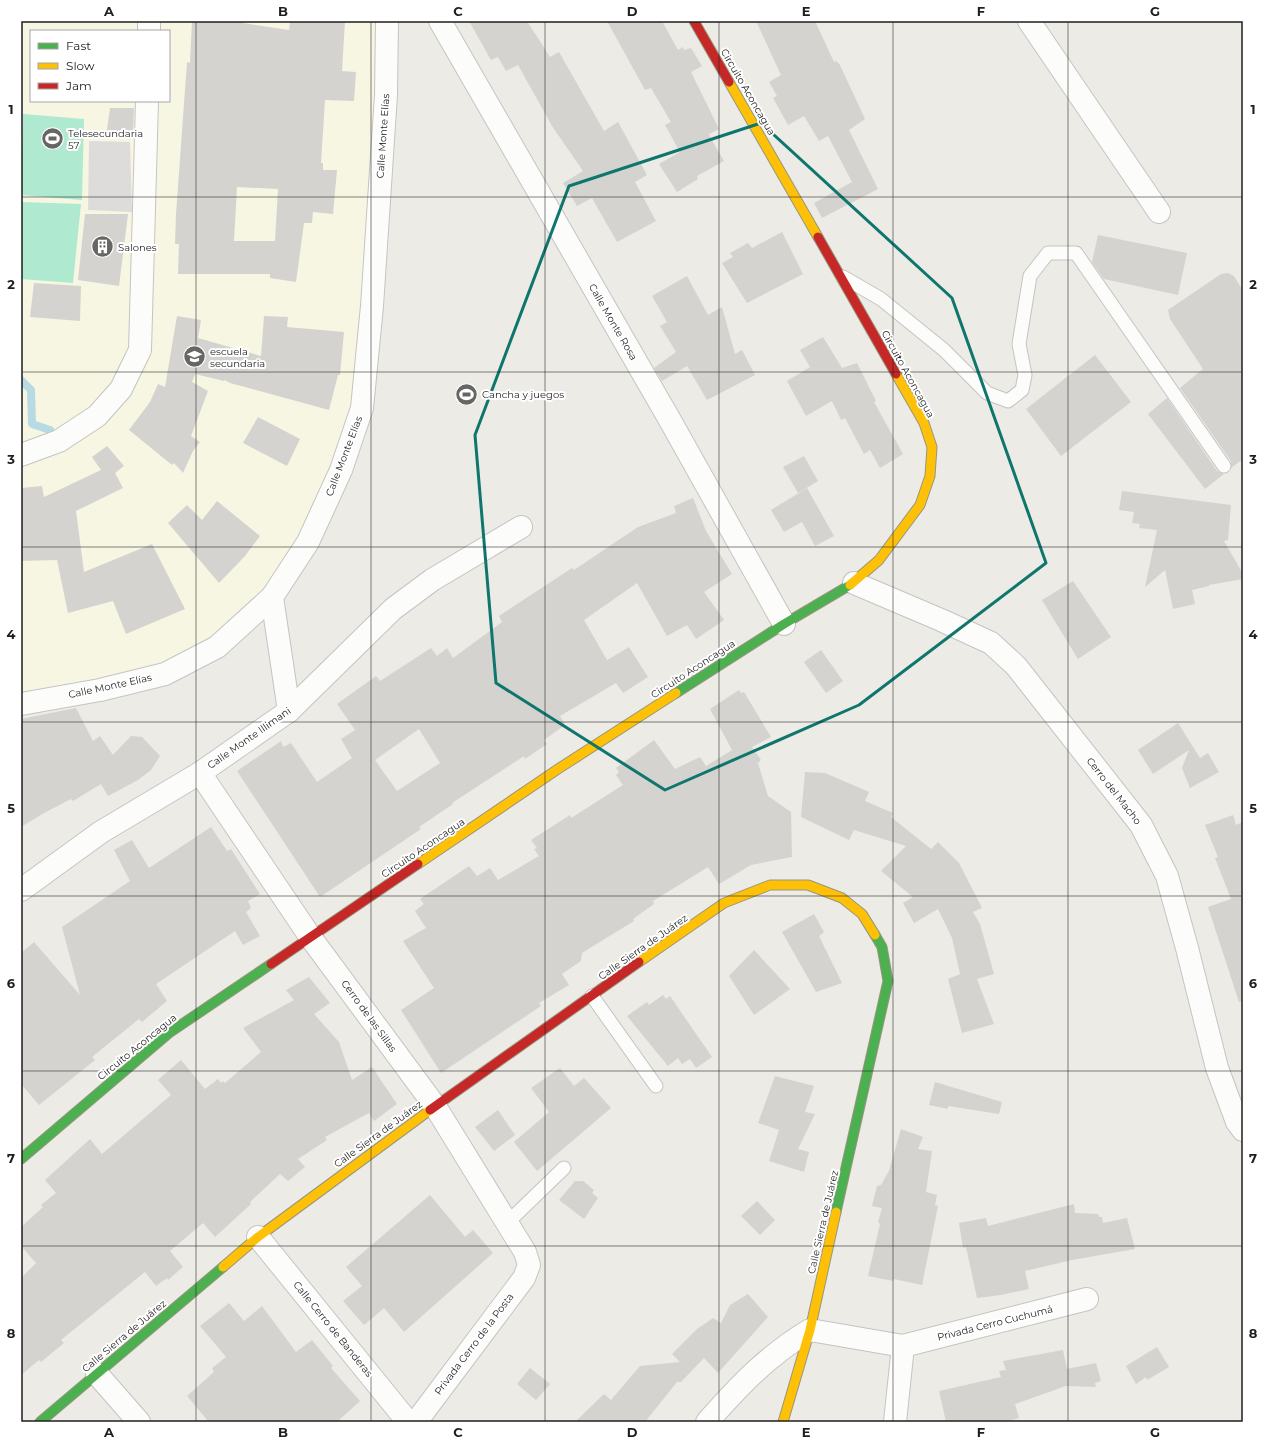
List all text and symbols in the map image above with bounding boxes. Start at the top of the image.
text: A [103,3,115,19]
text: B [278,3,288,19]
text: C [453,3,463,19]
text: D [627,3,638,19]
text: E [802,3,811,19]
text: F [977,3,985,19]
text: G [1150,3,1160,19]
legend [30,30,170,102]
text: Fast [66,38,91,53]
street label: Circuito Aconcagua [718,46,778,138]
text: Slow [66,58,95,73]
text: Jam [65,78,92,93]
street label: Calle Monte Elías [374,93,392,179]
text: 1 [8,101,14,117]
text: 1 [1250,101,1256,117]
sports icon: Telesecundaria 57 [40,126,66,152]
place label: Telesecundaria 57 [68,127,143,152]
building icon: Salones [90,234,116,260]
place label: Salones [118,241,157,254]
text: 2 [7,276,15,292]
text: 2 [1249,276,1257,292]
street label: Calle Monte Rosa [586,281,640,363]
street label: Circuito Aconcagua [879,328,937,420]
school or university icon: escuela secundaria [181,344,207,370]
place label: escuela secundaria [210,345,265,370]
sports icon: Cancha y juegos [453,381,479,407]
place label: Cancha y juegos [482,388,564,401]
street label: Calle Monte Elías [323,414,365,498]
text: 3 [6,451,15,467]
text: 3 [1248,451,1257,467]
text: 4 [7,626,16,642]
text: 4 [1249,626,1258,642]
street label: Circuito Aconcagua [648,637,738,701]
street label: Calle Monte Elías [67,671,153,701]
street label: Calle Monte Illimani [205,704,293,772]
street label: Cerro del Macho [1084,755,1144,827]
text: 5 [7,800,15,816]
text: 5 [1249,800,1257,816]
street label: Circuito Aconcagua [379,815,467,881]
street label: Calle Sierra de Juárez [596,911,690,983]
text: 6 [7,975,16,991]
text: 6 [1249,975,1258,991]
street label: Cerro de las Sillas [338,977,400,1055]
street label: Circuito Aconcagua [95,1011,179,1083]
street label: Calle Sierra de Juárez [331,1098,425,1170]
text: 7 [7,1150,15,1166]
text: 7 [1249,1150,1257,1166]
street label: Calle Sierra de Juárez [805,1169,841,1275]
street label: Calle Cerro de Banderas [290,1279,376,1380]
street label: Privada Cerro de la Posta [431,1290,517,1398]
street label: Calle Sierra de Juárez [79,1297,169,1375]
street label: Privada Cerro Cuchumá [936,1302,1054,1344]
text: 8 [7,1325,16,1341]
text: 8 [1249,1325,1258,1341]
text: A [103,1424,115,1440]
text: B [278,1424,288,1440]
text: C [453,1424,463,1440]
text: D [627,1424,638,1440]
text: E [802,1424,811,1440]
text: F [977,1424,985,1440]
text: G [1150,1424,1160,1440]

